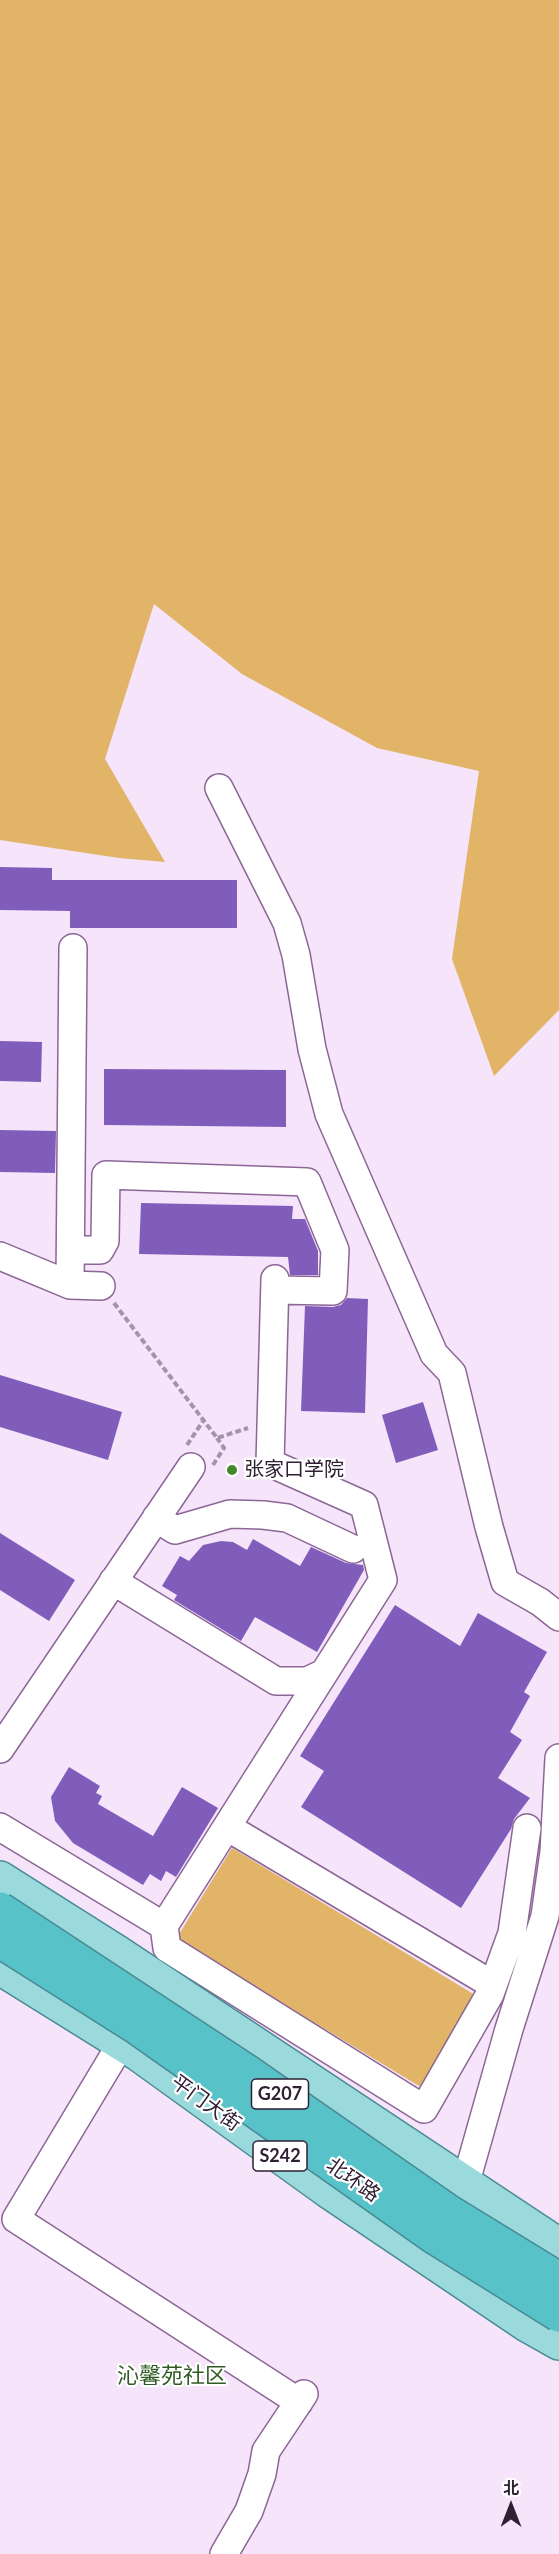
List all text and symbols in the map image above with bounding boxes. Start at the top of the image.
place label: 张家口学院 [244,1458,344,1482]
marker: 张家口学院 [225,1463,239,1477]
street label: 平门大街 [167,2070,245,2136]
road number: G207 [252,2079,308,2109]
road number: S242 [253,2141,307,2171]
street label: 北环路 [322,2153,384,2207]
district label: 沁馨苑社区 [117,2363,227,2389]
north arrow [481,2476,541,2536]
text: 北 [503,2478,519,2497]

